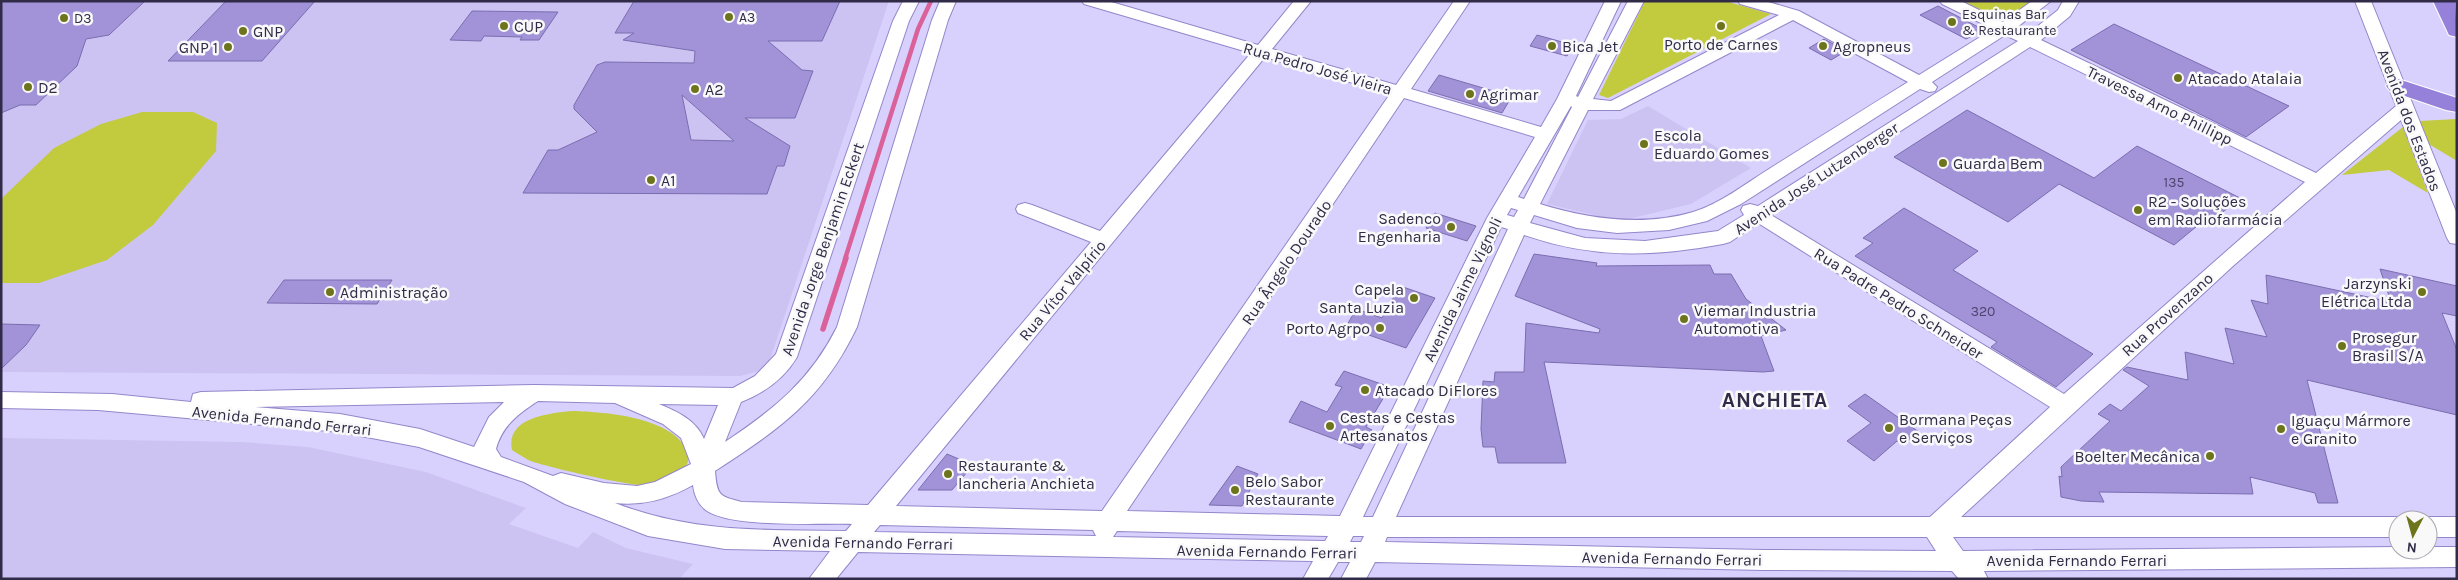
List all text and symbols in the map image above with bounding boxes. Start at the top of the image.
place label: Esquinas Bar & Restaurante [1962,6,2056,39]
place label: A3 [739,9,755,26]
place label: D3 [74,10,92,27]
marker: A3 [723,11,735,23]
marker: D3 [58,12,70,24]
marker: Esquinas Bar & Restaurante [1946,16,1958,28]
place label: CUP [514,17,543,36]
marker: CUP [498,20,510,32]
marker: Porto de Carnes [1715,20,1727,32]
place label: GNP [253,22,283,41]
marker: GNP [237,25,249,37]
place label: Porto de Carnes [1664,35,1778,54]
place label: Bica Jet [1562,37,1618,56]
place label: Agropneus [1833,37,1911,56]
place label: GNP 1 [179,38,218,57]
street label: Rua Pedro José Vieira [1241,38,1394,99]
marker: Bica Jet [1546,40,1558,52]
marker: Agropneus [1817,40,1829,52]
marker: GNP 1 [222,41,234,53]
street label: Avenida dos Estados [2374,46,2445,194]
street label: Travessa Arno Phillipp [2084,62,2236,149]
place label: Atacado Atalaia [2188,69,2302,88]
marker: Atacado Atalaia [2172,72,2184,84]
place label: D2 [38,78,58,97]
place label: A2 [705,80,723,99]
marker: D2 [22,81,34,93]
marker: A2 [689,83,701,95]
place label: Agrimar [1480,85,1539,104]
marker: Agrimar [1464,88,1476,100]
street label: Avenida José Lutzenberger [1731,118,1902,239]
place label: Escola Eduardo Gomes [1654,126,1769,163]
marker: Escola Eduardo Gomes [1638,138,1650,150]
street label: Avenida Jorge Benjamin Eckert [777,140,868,358]
place label: Guarda Bem [1953,154,2043,173]
marker: Guarda Bem [1937,157,1949,169]
place label: A1 [661,171,675,190]
marker: A1 [645,174,657,186]
house number: 135 [2164,174,2184,191]
place label: R2 - Soluções em Radiofarmácia [2148,192,2282,229]
street label: Rua Ângelo Dourado [1237,196,1335,329]
marker: R2 - Soluções em Radiofarmácia [2132,204,2144,216]
place label: Sadenco Engenharia [1358,209,1441,246]
street label: Avenida Jaime Vignoli [1419,214,1506,365]
marker: Sadenco Engenharia [1445,221,1457,233]
street label: Rua Vítor Valpírio [1015,236,1110,344]
street label: Rua Padre Pedro Schneider [1811,244,1987,363]
street label: Rua Provenzano [2118,268,2217,360]
place label: Jarzynski Elétrica Ltda [2321,274,2412,311]
place label: Capela Santa Luzia [1319,280,1404,317]
place label: Administração [340,283,448,302]
marker: Administração [324,286,336,298]
marker: Jarzynski Elétrica Ltda [2416,286,2428,298]
marker: Capela Santa Luzia [1408,292,1420,304]
place label: Viemar Industria Automotiva [1694,301,1816,338]
house number: 320 [1971,303,1995,320]
marker: Viemar Industria Automotiva [1678,313,1690,325]
place label: Porto Agrpo [1286,319,1370,338]
marker: Porto Agrpo [1374,322,1386,334]
place label: Prosegur Brasil S/A [2352,328,2424,365]
marker: Prosegur Brasil S/A [2336,340,2348,352]
place label: Atacado DiFlores [1375,381,1497,400]
marker: Atacado DiFlores [1359,384,1371,396]
district label: ANCHIETA [1722,388,1828,412]
street label: Avenida Fernando Ferrari [191,402,373,439]
place label: Cestas e Cestas Artesanatos [1340,408,1455,445]
place label: Bormana Peças e Serviços [1899,410,2012,447]
place label: Iguaçu Mármore e Granito [2291,411,2411,448]
marker: Cestas e Cestas Artesanatos [1324,420,1336,432]
marker: Bormana Peças e Serviços [1883,422,1895,434]
marker: Iguaçu Mármore e Granito [2275,423,2287,435]
place label: Boelter Mecânica [2074,447,2200,466]
marker: Boelter Mecânica [2204,450,2216,462]
place label: Restaurante & lancheria Anchieta [958,456,1095,493]
marker: Restaurante & lancheria Anchieta [942,468,954,480]
place label: Belo Sabor Restaurante [1245,472,1334,509]
marker: Belo Sabor Restaurante [1229,484,1241,496]
north arrow [2388,510,2438,560]
street label: Avenida Fernando Ferrari [772,531,954,554]
text: N [2406,538,2418,556]
street label: Avenida Fernando Ferrari [1176,540,1358,563]
street label: Avenida Fernando Ferrari [1581,547,1763,570]
street label: Avenida Fernando Ferrari [1987,551,2167,570]

